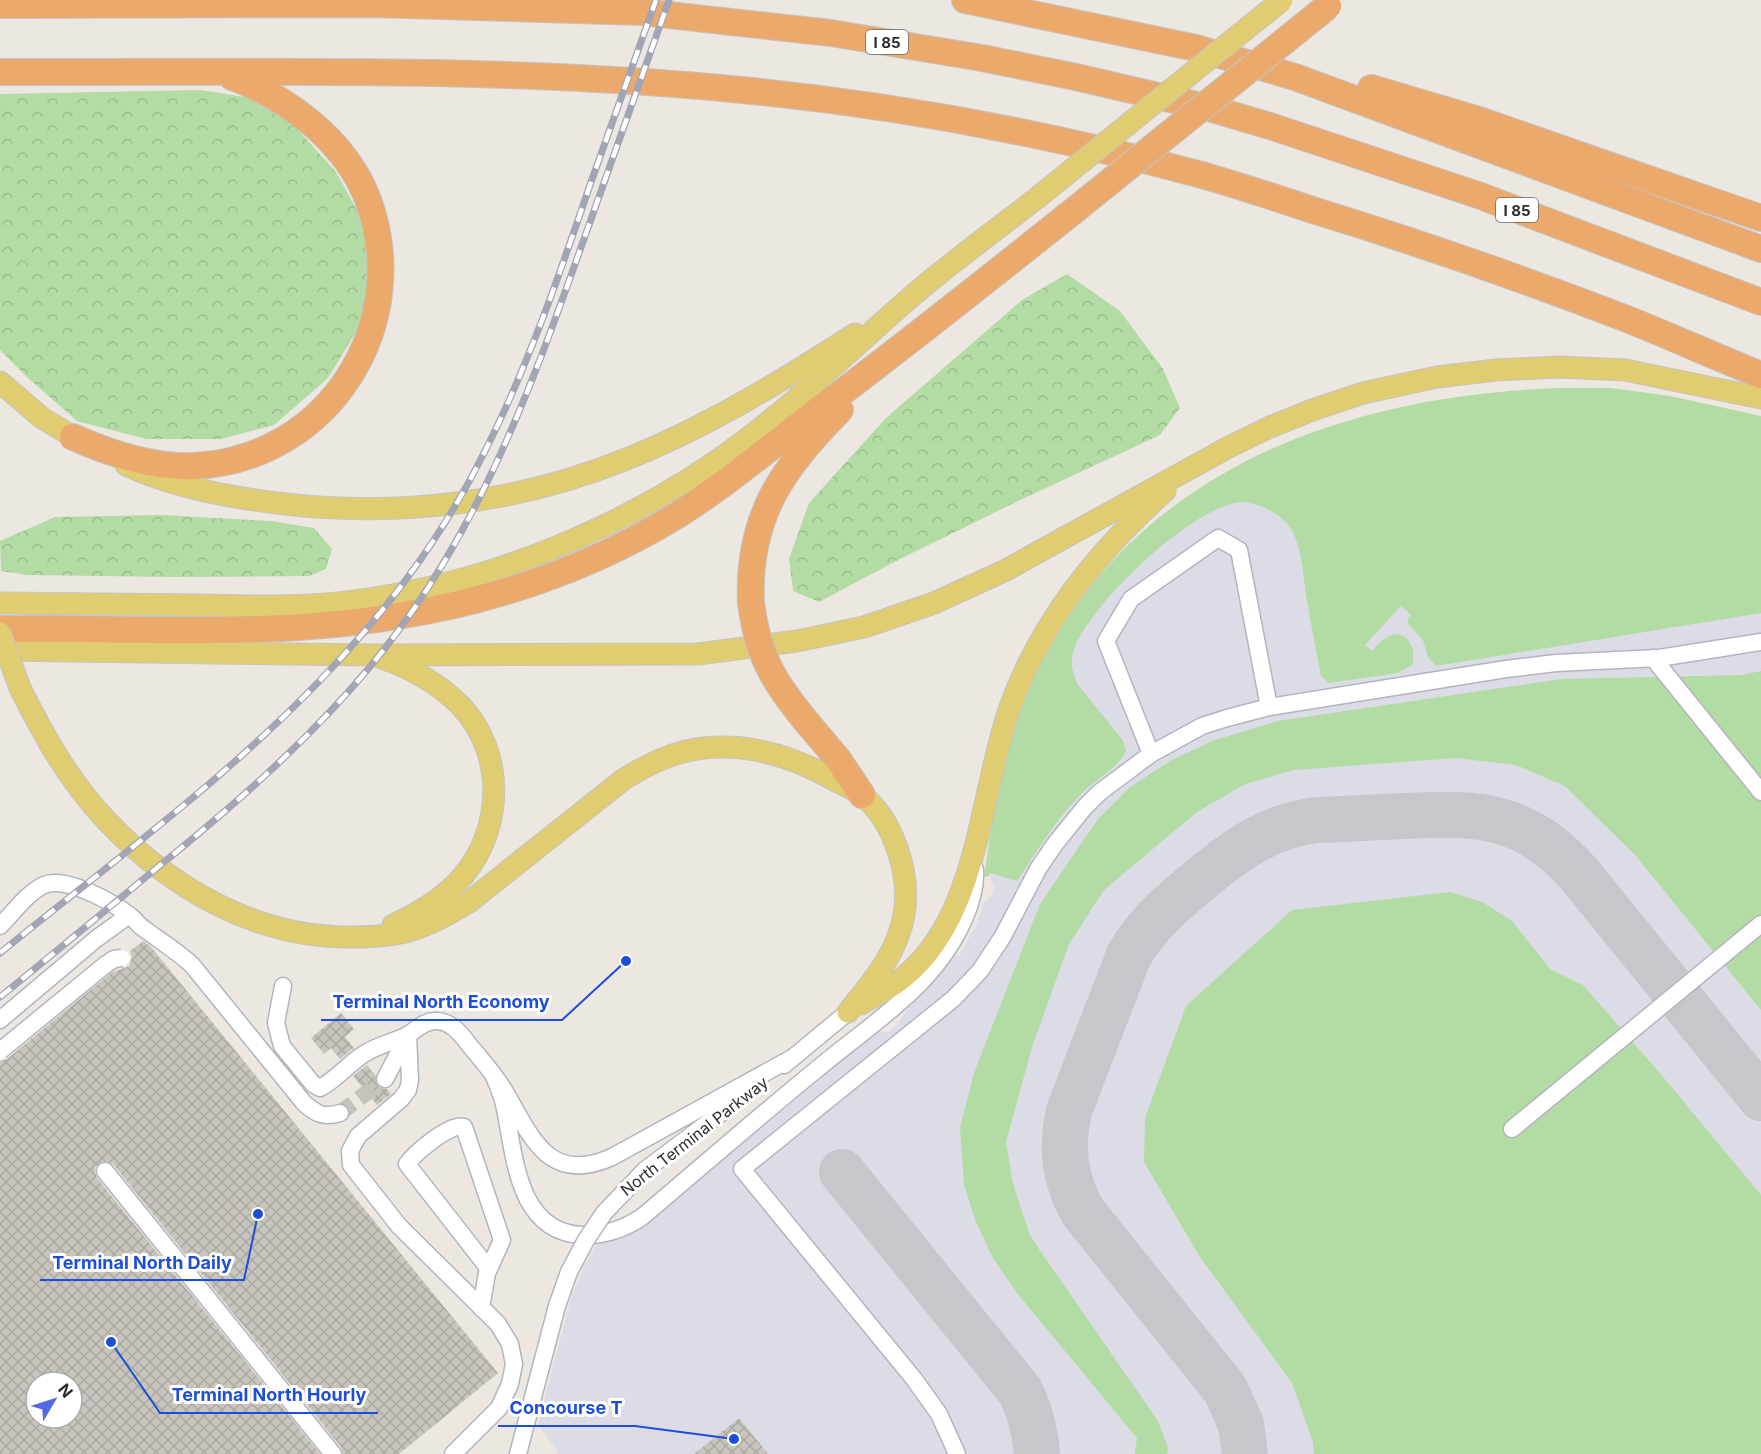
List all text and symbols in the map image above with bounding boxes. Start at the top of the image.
road number: I 85 [866,30,908,54]
road number: I 85 [1496,198,1538,222]
callout: Terminal North Economy [321,984,562,1020]
text: Terminal North Economy [332,991,550,1012]
street label: North Terminal Parkway [616,1072,772,1200]
callout: Terminal North Daily [40,1244,244,1280]
text: Terminal North Daily [52,1252,232,1273]
north arrow [24,1370,84,1430]
callout: Terminal North Hourly [160,1377,378,1413]
text: N [54,1380,77,1402]
text: Terminal North Hourly [172,1384,366,1405]
callout: Concourse T [498,1390,635,1426]
text: Concourse T [510,1397,622,1418]

